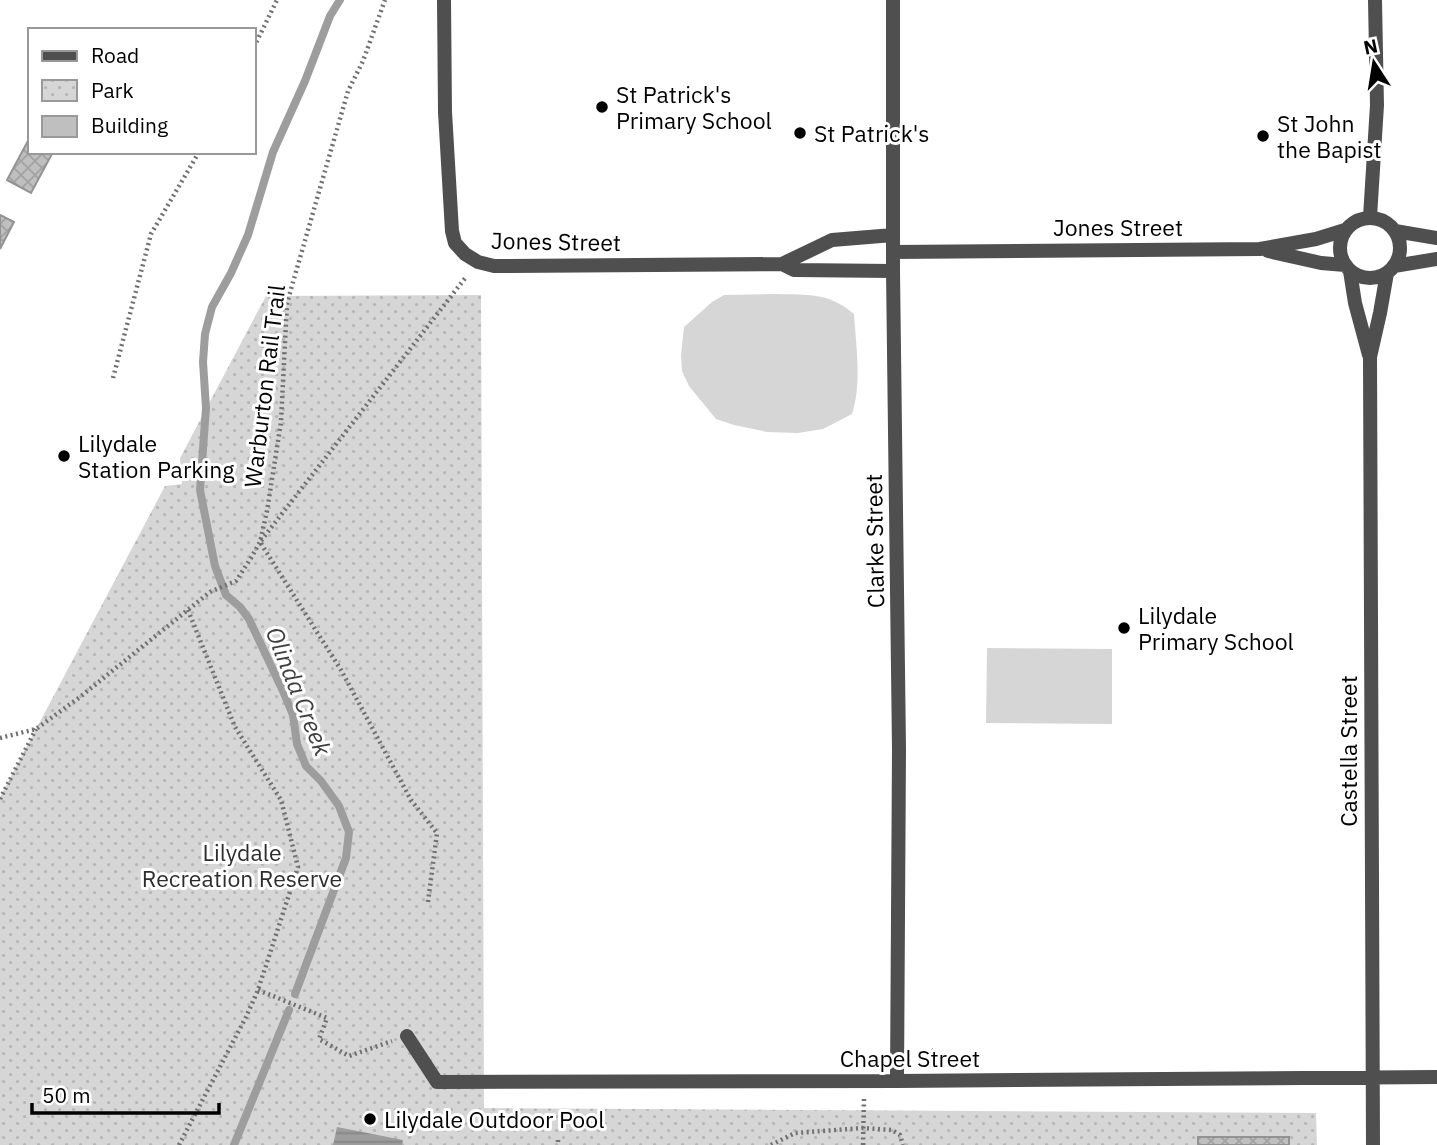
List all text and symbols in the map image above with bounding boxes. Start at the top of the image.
legend [28,28,256,154]
north arrow [1339,28,1409,98]
text: N [1361,33,1380,60]
text: Road [91,41,139,69]
text: Park [91,76,134,104]
place label: St Patrick's Primary School [616,79,772,135]
marker: St Patrick's Primary School [594,99,610,115]
place label: St John the Bapist [1277,108,1382,164]
text: Building [91,111,168,139]
place label: St Patrick's [814,118,930,148]
marker: St Patrick's [792,125,808,141]
marker: St John the Bapist [1255,128,1271,144]
street label: Jones Street [1053,212,1183,242]
street label: Jones Street [491,225,621,257]
street label: Warburton Rail Trail [237,283,291,489]
place label: Lilydale Station Parking [78,428,234,484]
marker: Lilydale Station Parking [56,448,72,464]
street label: Clarke Street [858,474,890,608]
place label: Lilydale Primary School [1138,600,1294,656]
marker: Lilydale Primary School [1116,620,1132,636]
water label: Olinda Creek [259,622,340,761]
street label: Castella Street [1333,675,1363,827]
park label: Lilydale Recreation Reserve [142,837,342,893]
street label: Chapel Street [840,1043,980,1073]
scale bar [32,1072,219,1116]
text: 50 m [42,1081,91,1109]
place label: Lilydale Outdoor Pool [384,1104,604,1134]
marker: Lilydale Outdoor Pool [362,1111,378,1127]

